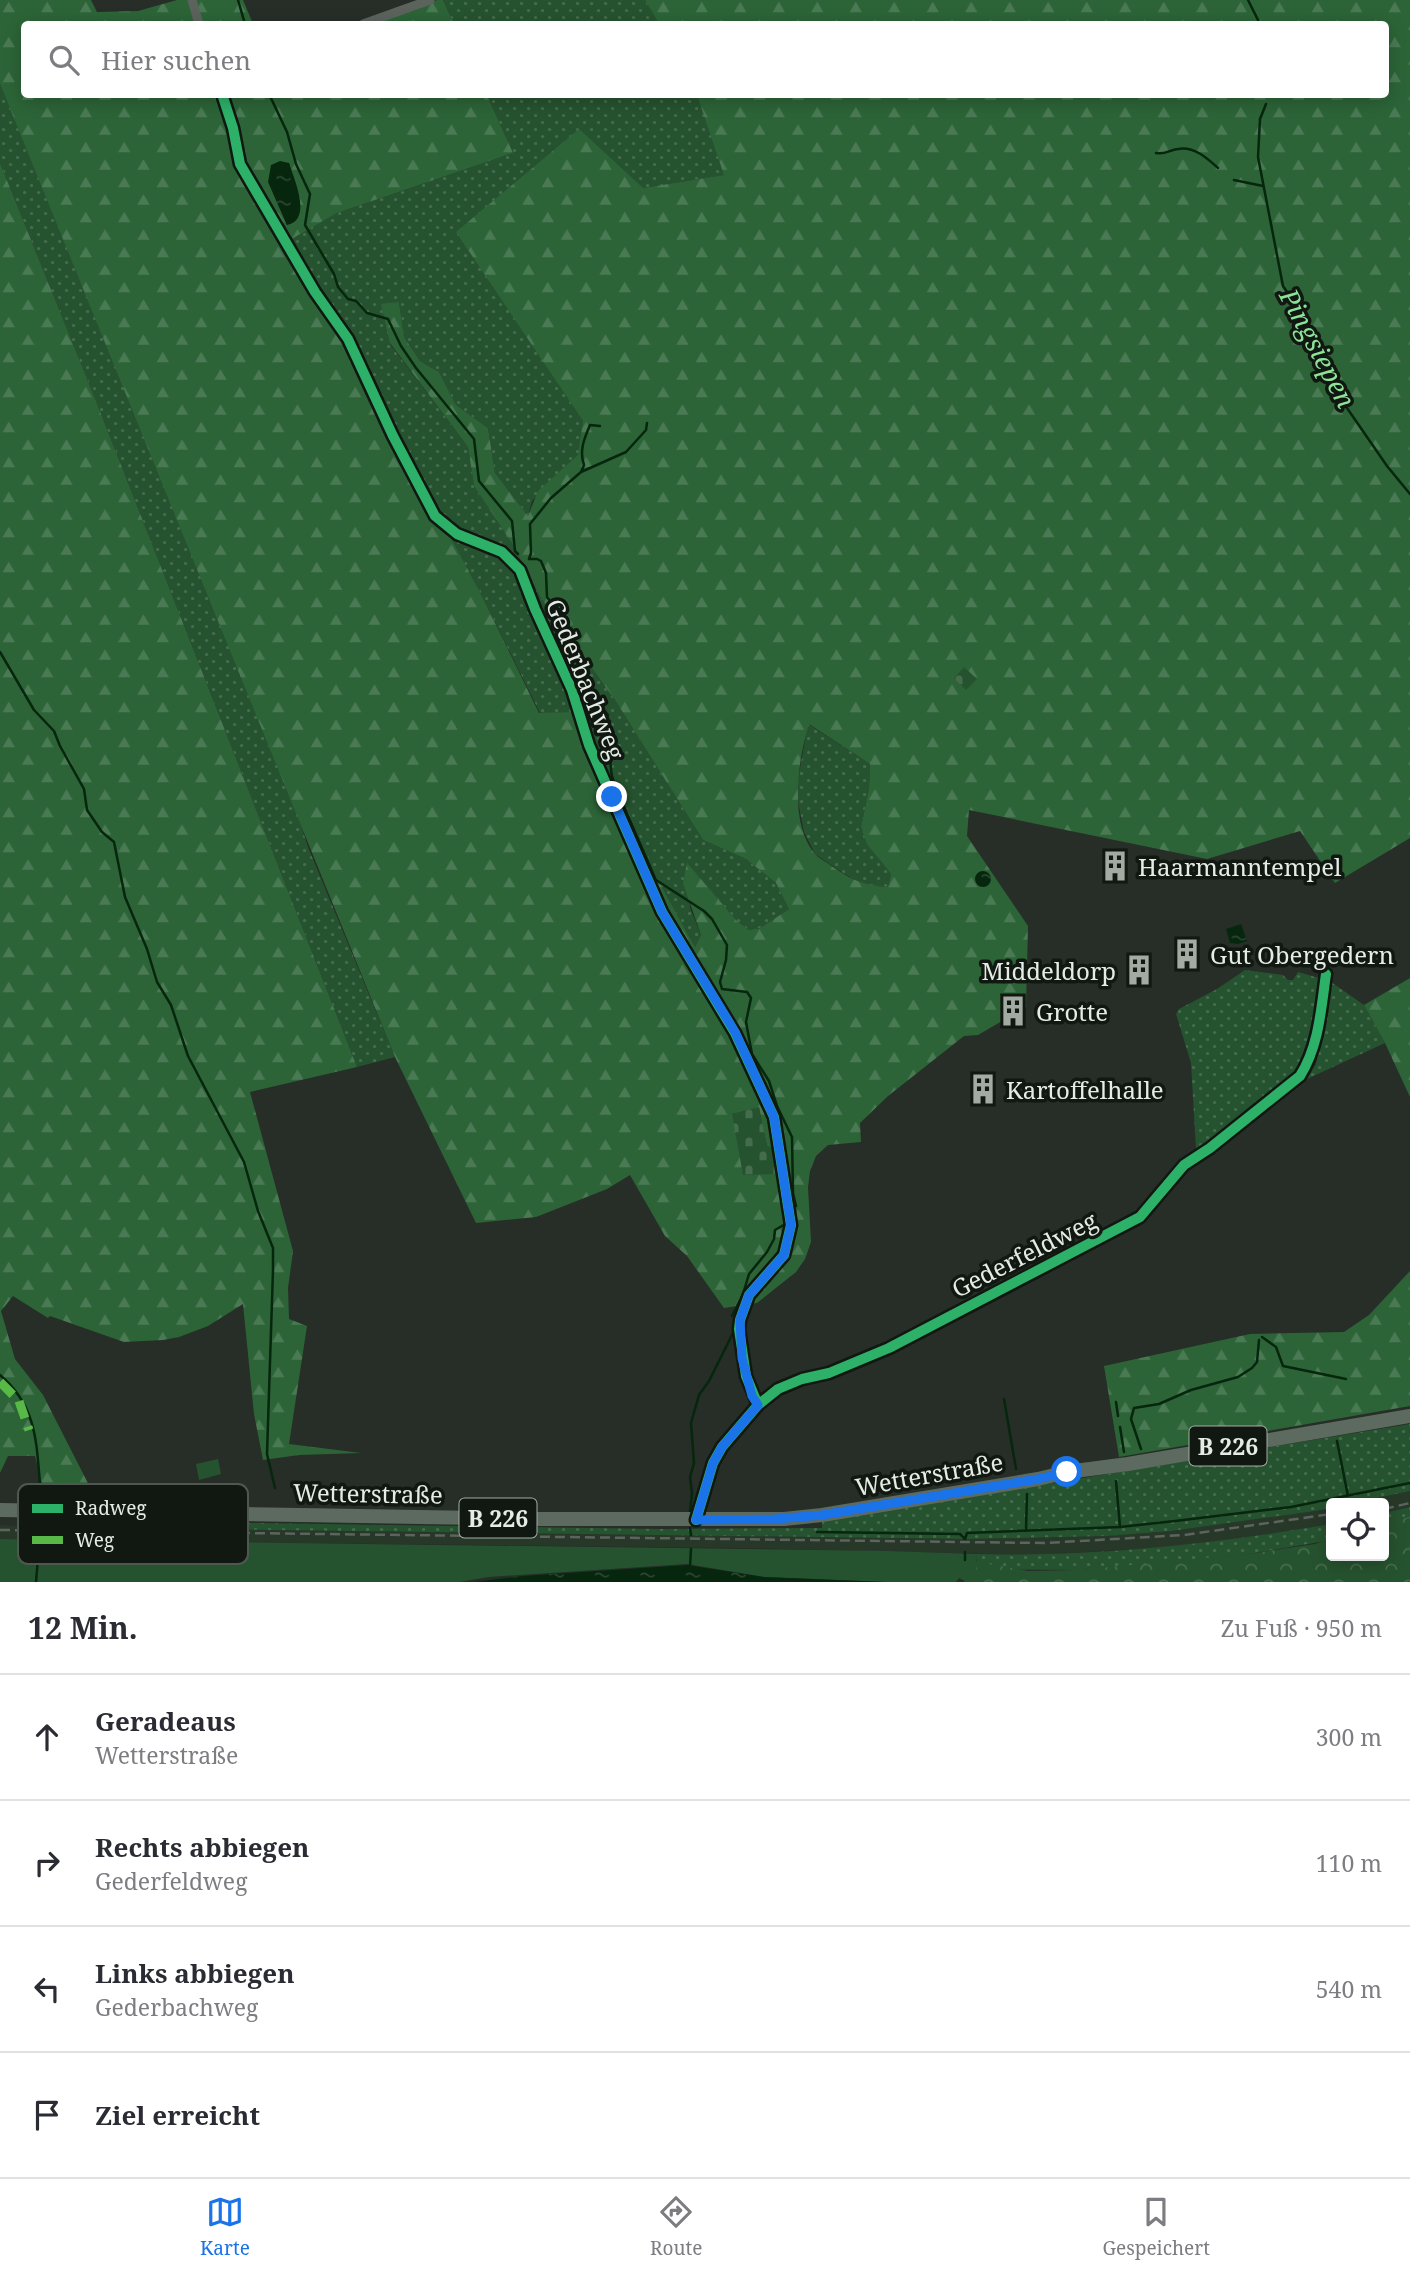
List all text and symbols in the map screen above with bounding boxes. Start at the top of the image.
search box [21,21,1389,98]
icon: search [45,41,83,79]
text: Hier suchen [101,42,251,78]
water label: Pingsiepen [1271,281,1365,414]
street label: Gederbachweg [539,594,633,764]
route end [596,781,627,812]
building icon: Haarmanntempel [1098,849,1132,883]
place label: Haarmanntempel [1138,850,1342,883]
building icon: Gut Obergedern [1170,937,1204,971]
place label: Gut Obergedern [1210,938,1394,971]
building icon: Middeldorp [1122,953,1156,987]
place label: Middeldorp [981,954,1116,987]
building icon: Grotte [996,994,1030,1028]
place label: Grotte [1036,995,1108,1028]
building icon: Kartoffelhalle [966,1072,1000,1106]
place label: Kartoffelhalle [1006,1073,1164,1106]
street label: Gederfeldweg [946,1203,1102,1305]
road number: B 226 [1190,1427,1266,1466]
street label: Wetterstraße [852,1445,1006,1503]
route start [1051,1456,1082,1487]
street label: Wetterstraße [293,1475,443,1511]
legend [18,1484,248,1564]
text: Radweg [75,1495,147,1521]
road number: B 226 [460,1498,536,1538]
map controls [1326,1498,1389,1561]
button: locate [1326,1498,1389,1561]
text: Weg [75,1527,114,1553]
text: 12 Min. [28,1607,138,1648]
text: Zu Fuß · 950 m [1221,1612,1382,1644]
text: Geradeaus [95,1703,236,1739]
icon: ahead [28,1718,66,1756]
text: 300 m [1316,1721,1382,1753]
text: Wetterstraße [95,1739,238,1771]
text: Rechts abbiegen [95,1829,309,1865]
icon: right [28,1844,66,1882]
text: 110 m [1316,1847,1382,1879]
text: Gederfeldweg [95,1865,248,1897]
text: Links abbiegen [95,1955,294,1991]
icon: left [28,1970,66,2008]
text: 540 m [1316,1973,1382,2005]
text: Gederbachweg [95,1991,258,2023]
icon: arrive [28,2096,66,2134]
text: Ziel erreicht [95,2097,260,2133]
tab: Karte [200,2193,250,2261]
tab: Route [650,2193,702,2261]
tab: Gespeichert [1102,2193,1210,2261]

